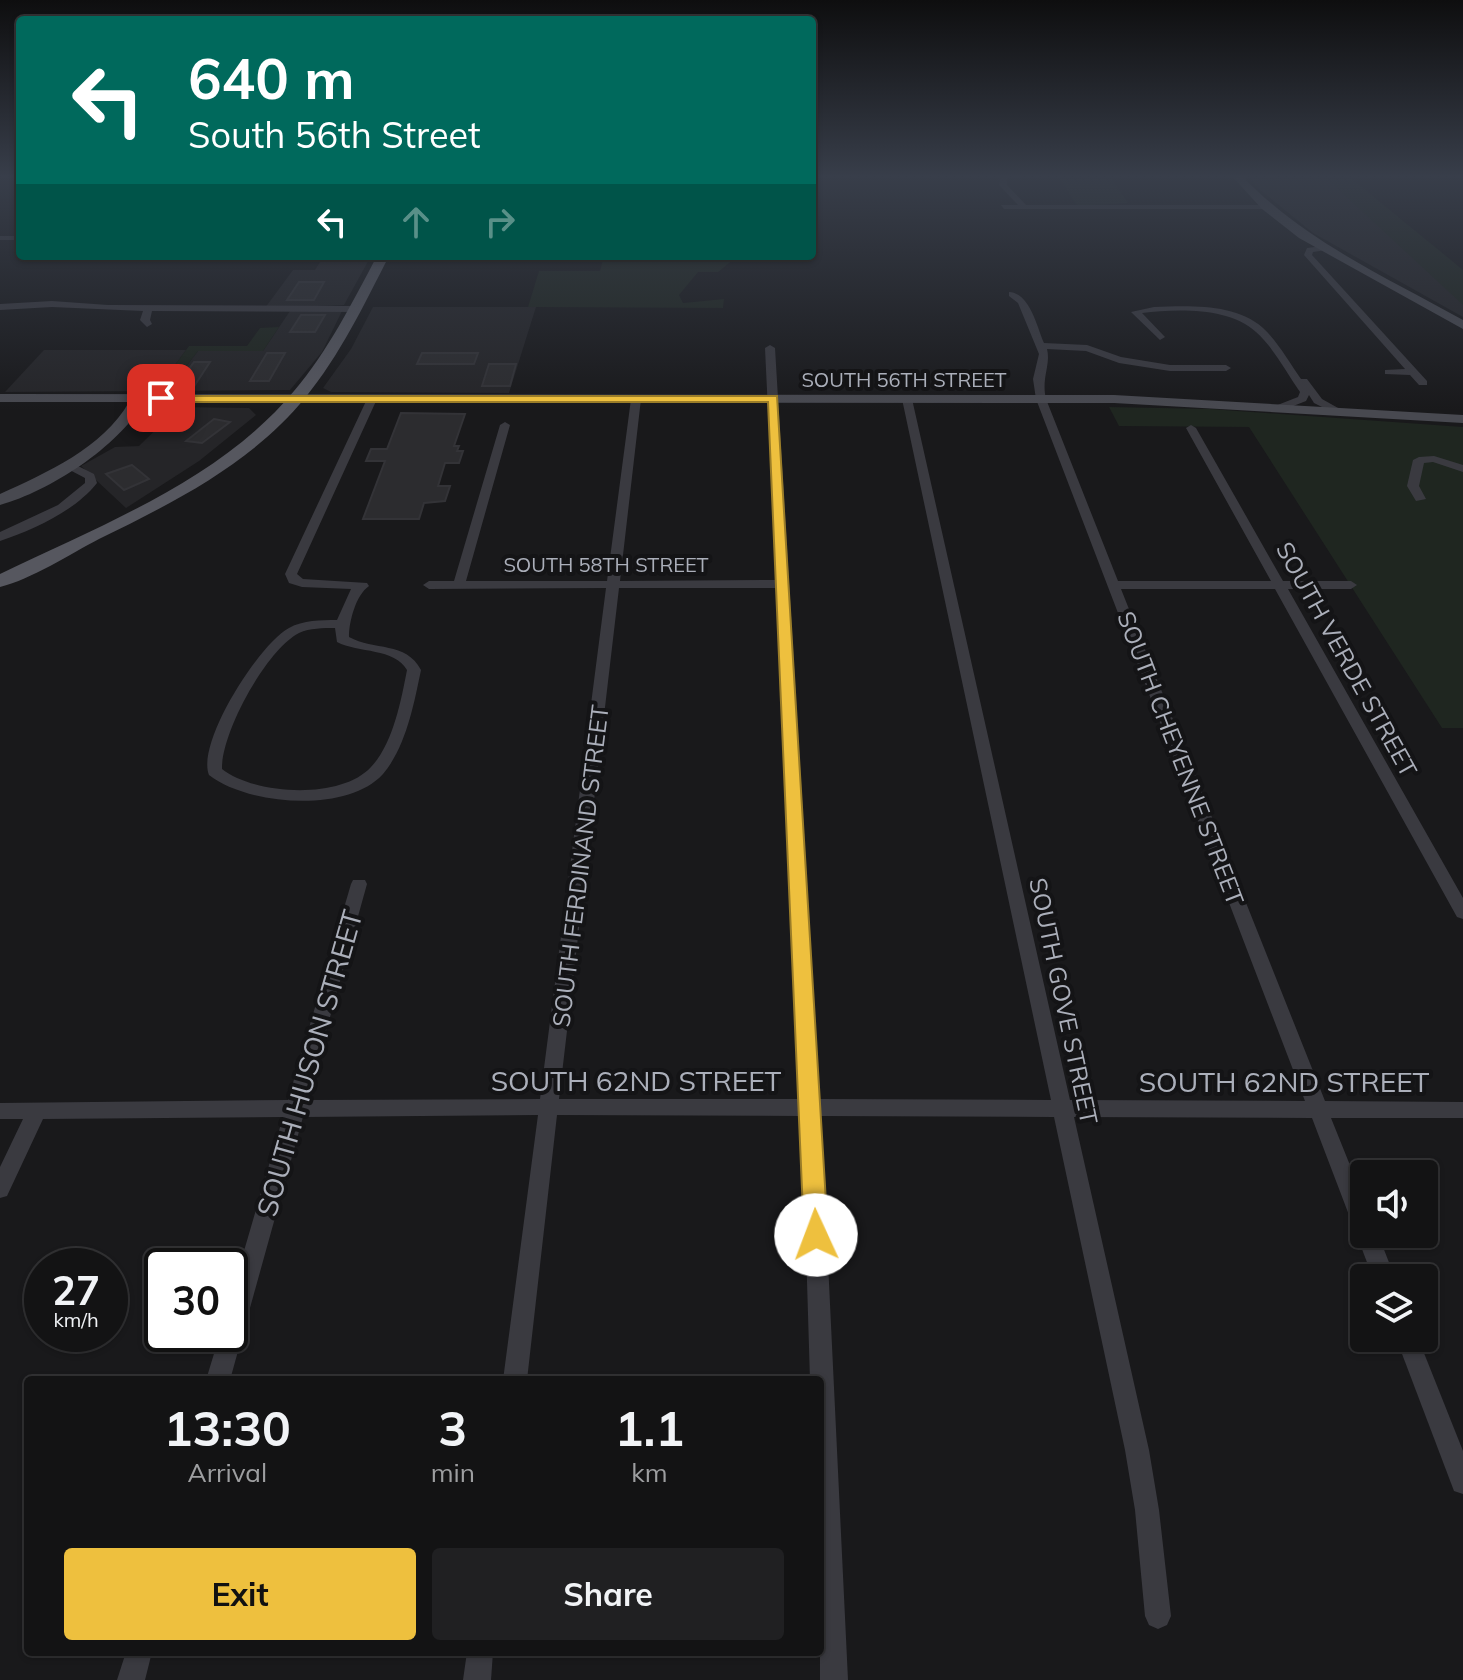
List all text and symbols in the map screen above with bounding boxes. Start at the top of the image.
text: 640 m [188,43,355,113]
icon: left [56,48,160,152]
text: South 56th Street [188,112,481,157]
icon: left [310,200,354,244]
icon: ahead [394,200,438,244]
icon: right [478,200,522,244]
pin [127,364,195,432]
street label: SOUTH 56TH STREET [801,367,1007,392]
icon: arrive [139,376,183,420]
street label: SOUTH VERDE STREET [1270,536,1424,782]
street label: SOUTH 58TH STREET [503,552,709,577]
street label: SOUTH CHEYENNE STREET [1111,607,1251,910]
street label: SOUTH FERDINAND STREET [545,703,615,1029]
street label: SOUTH GOVE STREET [1023,875,1105,1127]
street label: SOUTH HUSON STREET [248,906,370,1220]
street label: SOUTH 62ND STREET [491,1063,781,1098]
street label: SOUTH 62ND STREET [1139,1064,1429,1099]
map controls [1350,1160,1438,1352]
button: sound [1350,1160,1438,1248]
position arrow [774,1193,858,1277]
speed limit sign: 30 [144,1248,248,1352]
button: layers [1350,1264,1438,1352]
text: 27 [52,1265,100,1315]
text: km/h [53,1307,99,1332]
text: 13:30 [164,1398,291,1458]
text: 3 [438,1398,467,1458]
text: 1.1 [615,1398,684,1458]
text: Arrival [188,1456,267,1489]
text: min [431,1456,475,1489]
text: km [631,1456,668,1489]
button: Exit [64,1548,416,1640]
button: Share [432,1548,784,1640]

